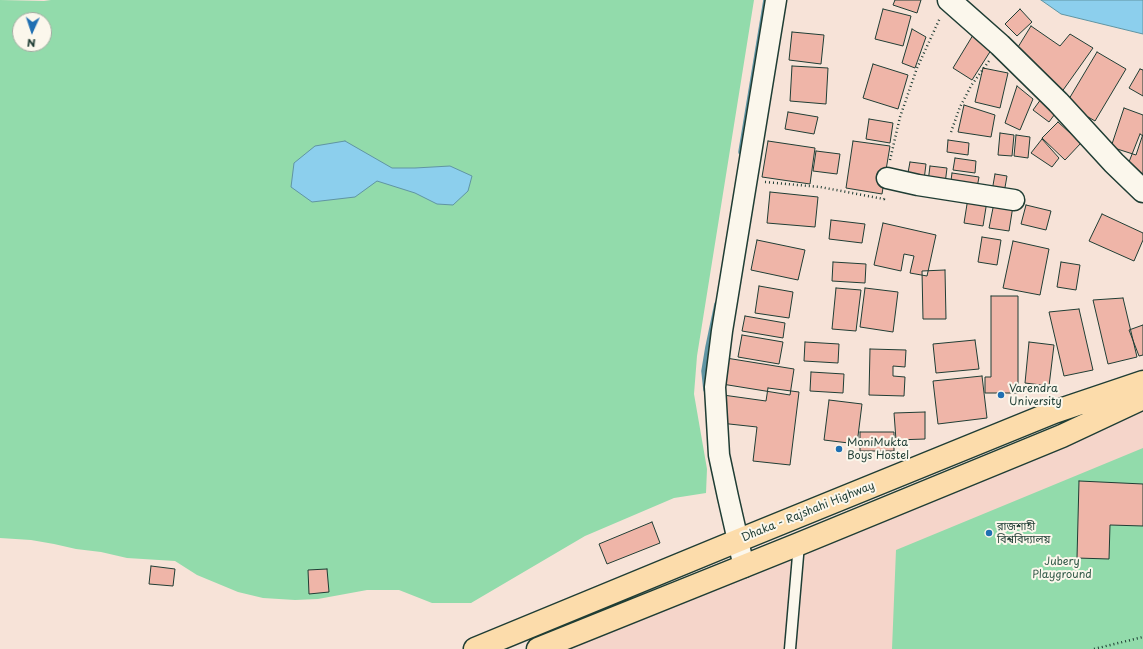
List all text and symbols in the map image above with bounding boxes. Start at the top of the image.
north arrow [12,12,52,52]
text: N [27,35,36,52]
place label: Varendra University [1009,382,1062,408]
marker: Varendra University [996,390,1006,400]
place label: MoniMukta Boys Hostel [847,436,909,462]
marker: MoniMukta Boys Hostel [834,444,844,454]
street label: Dhaka - Rajshahi Highway [740,479,876,545]
place label: রাজশাহী বিশ্ববিদ্যালয় [997,520,1050,546]
marker: রাজশাহী বিশ্ববিদ্যালয় [984,528,994,538]
park label: Jubery Playground [1032,555,1092,581]

